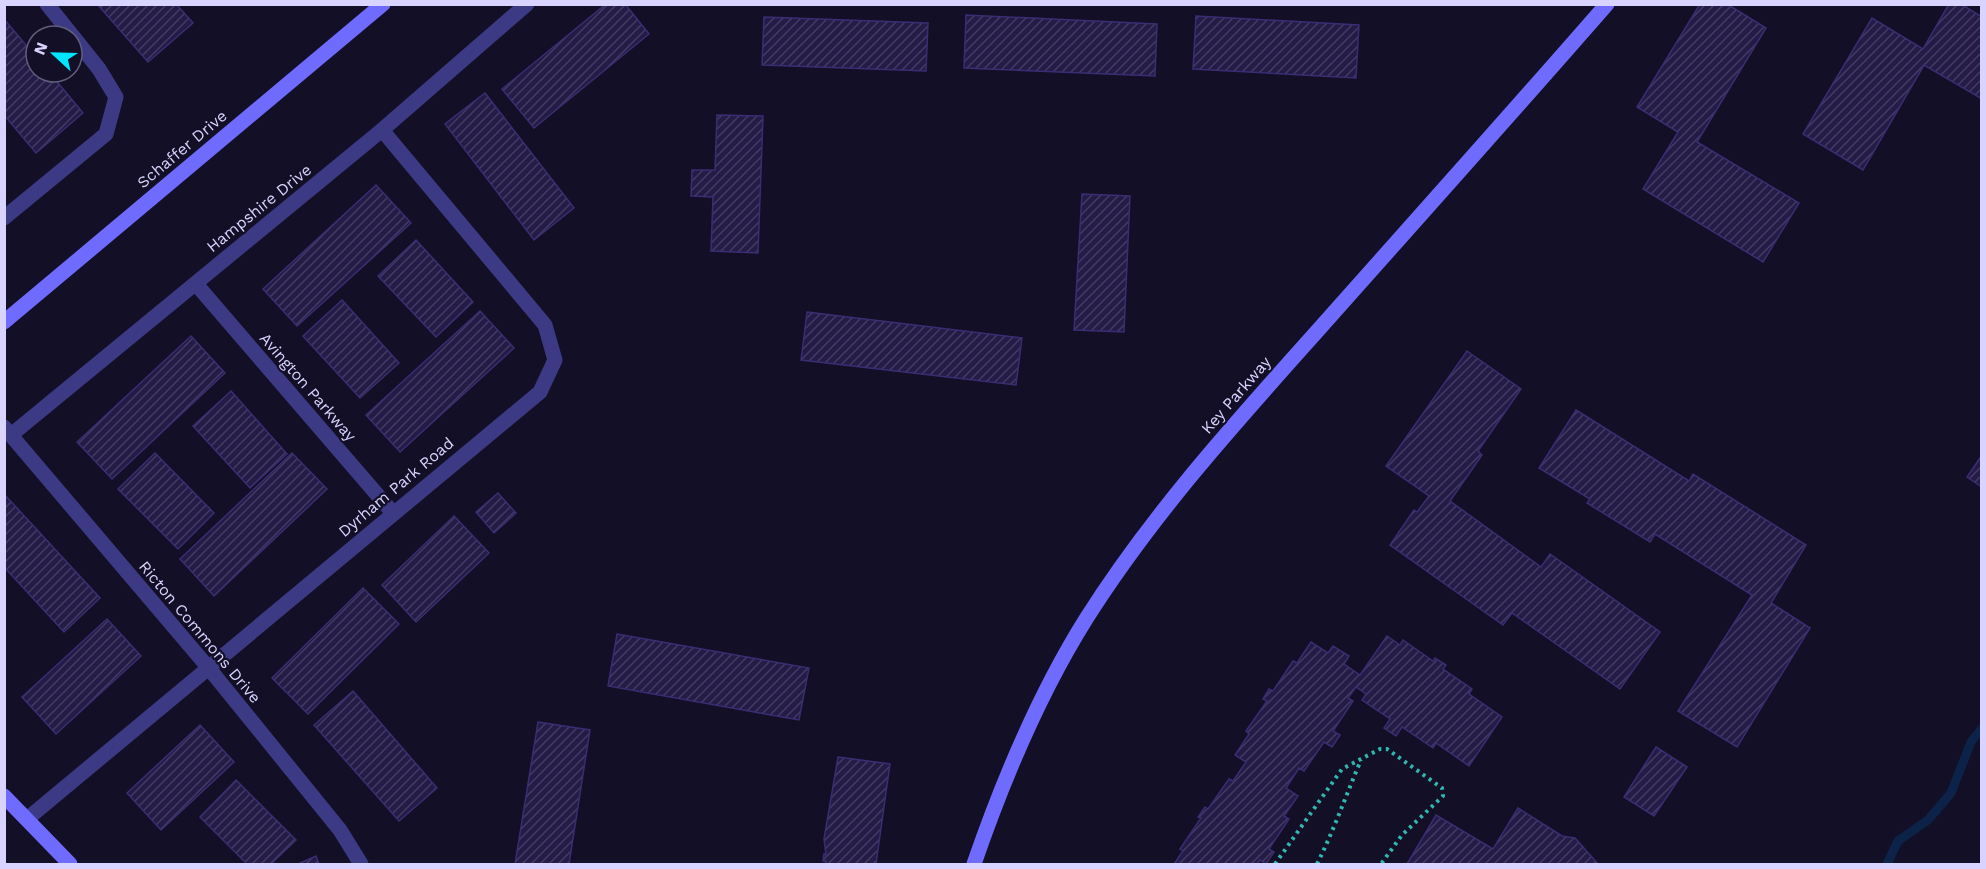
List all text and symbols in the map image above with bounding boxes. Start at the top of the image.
north arrow [24,24,84,84]
text: N [30,40,52,58]
street label: Schaffer Drive [133,106,231,192]
street label: Hampshire Drive [203,160,315,256]
street label: Avington Parkway [256,329,361,446]
street label: Key Parkway [1197,352,1275,438]
street label: Dyrham Park Road [335,433,457,541]
street label: Ricton Commons Drive [135,557,265,707]

